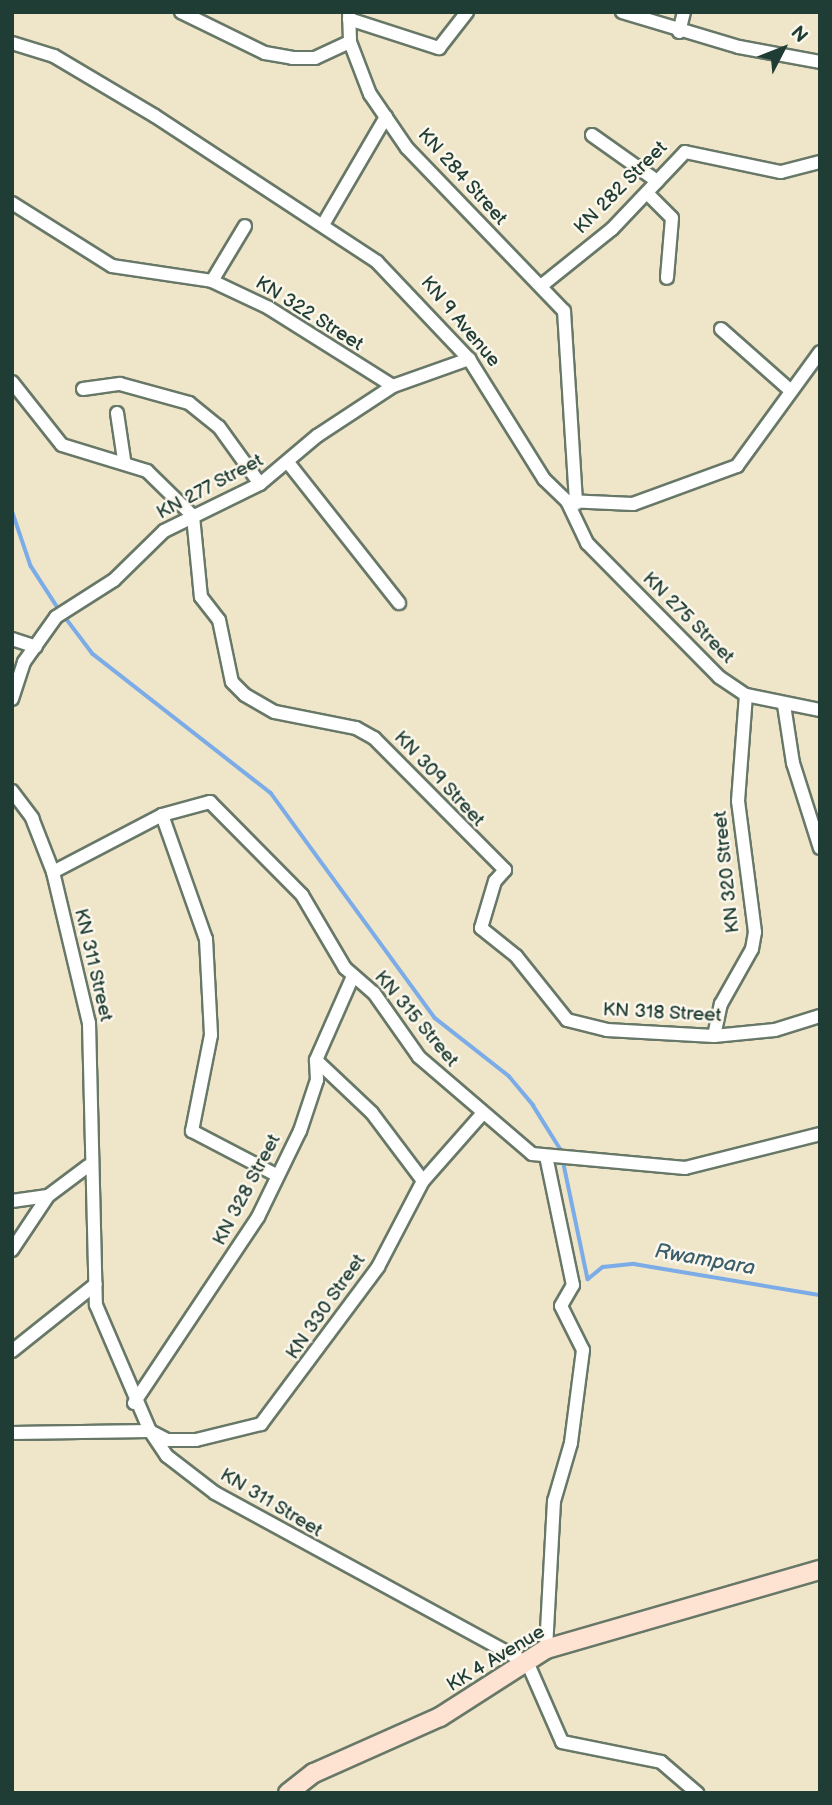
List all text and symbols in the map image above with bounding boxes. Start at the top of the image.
north arrow [748,14,818,84]
text: N [786,22,812,48]
street label: KN 284 Street [412,124,512,230]
street label: KN 282 Street [570,137,672,239]
street label: KN 322 Street [251,272,367,356]
street label: KN 9 Avenue [415,272,505,372]
street label: KN 277 Street [152,449,268,525]
street label: KN 275 Street [637,567,739,669]
street label: KN 309 Street [389,726,489,832]
street label: KN 320 Street [709,810,745,934]
street label: KN 311 Street [69,906,117,1024]
street label: KN 315 Street [369,966,463,1072]
street label: KN 318 Street [602,998,722,1028]
street label: KN 328 Street [208,1130,286,1250]
water label: Rwampara [653,1239,757,1281]
street label: KN 330 Street [281,1250,371,1364]
street label: KN 311 Street [216,1464,326,1542]
street label: KK 4 Avenue [443,1621,549,1697]

